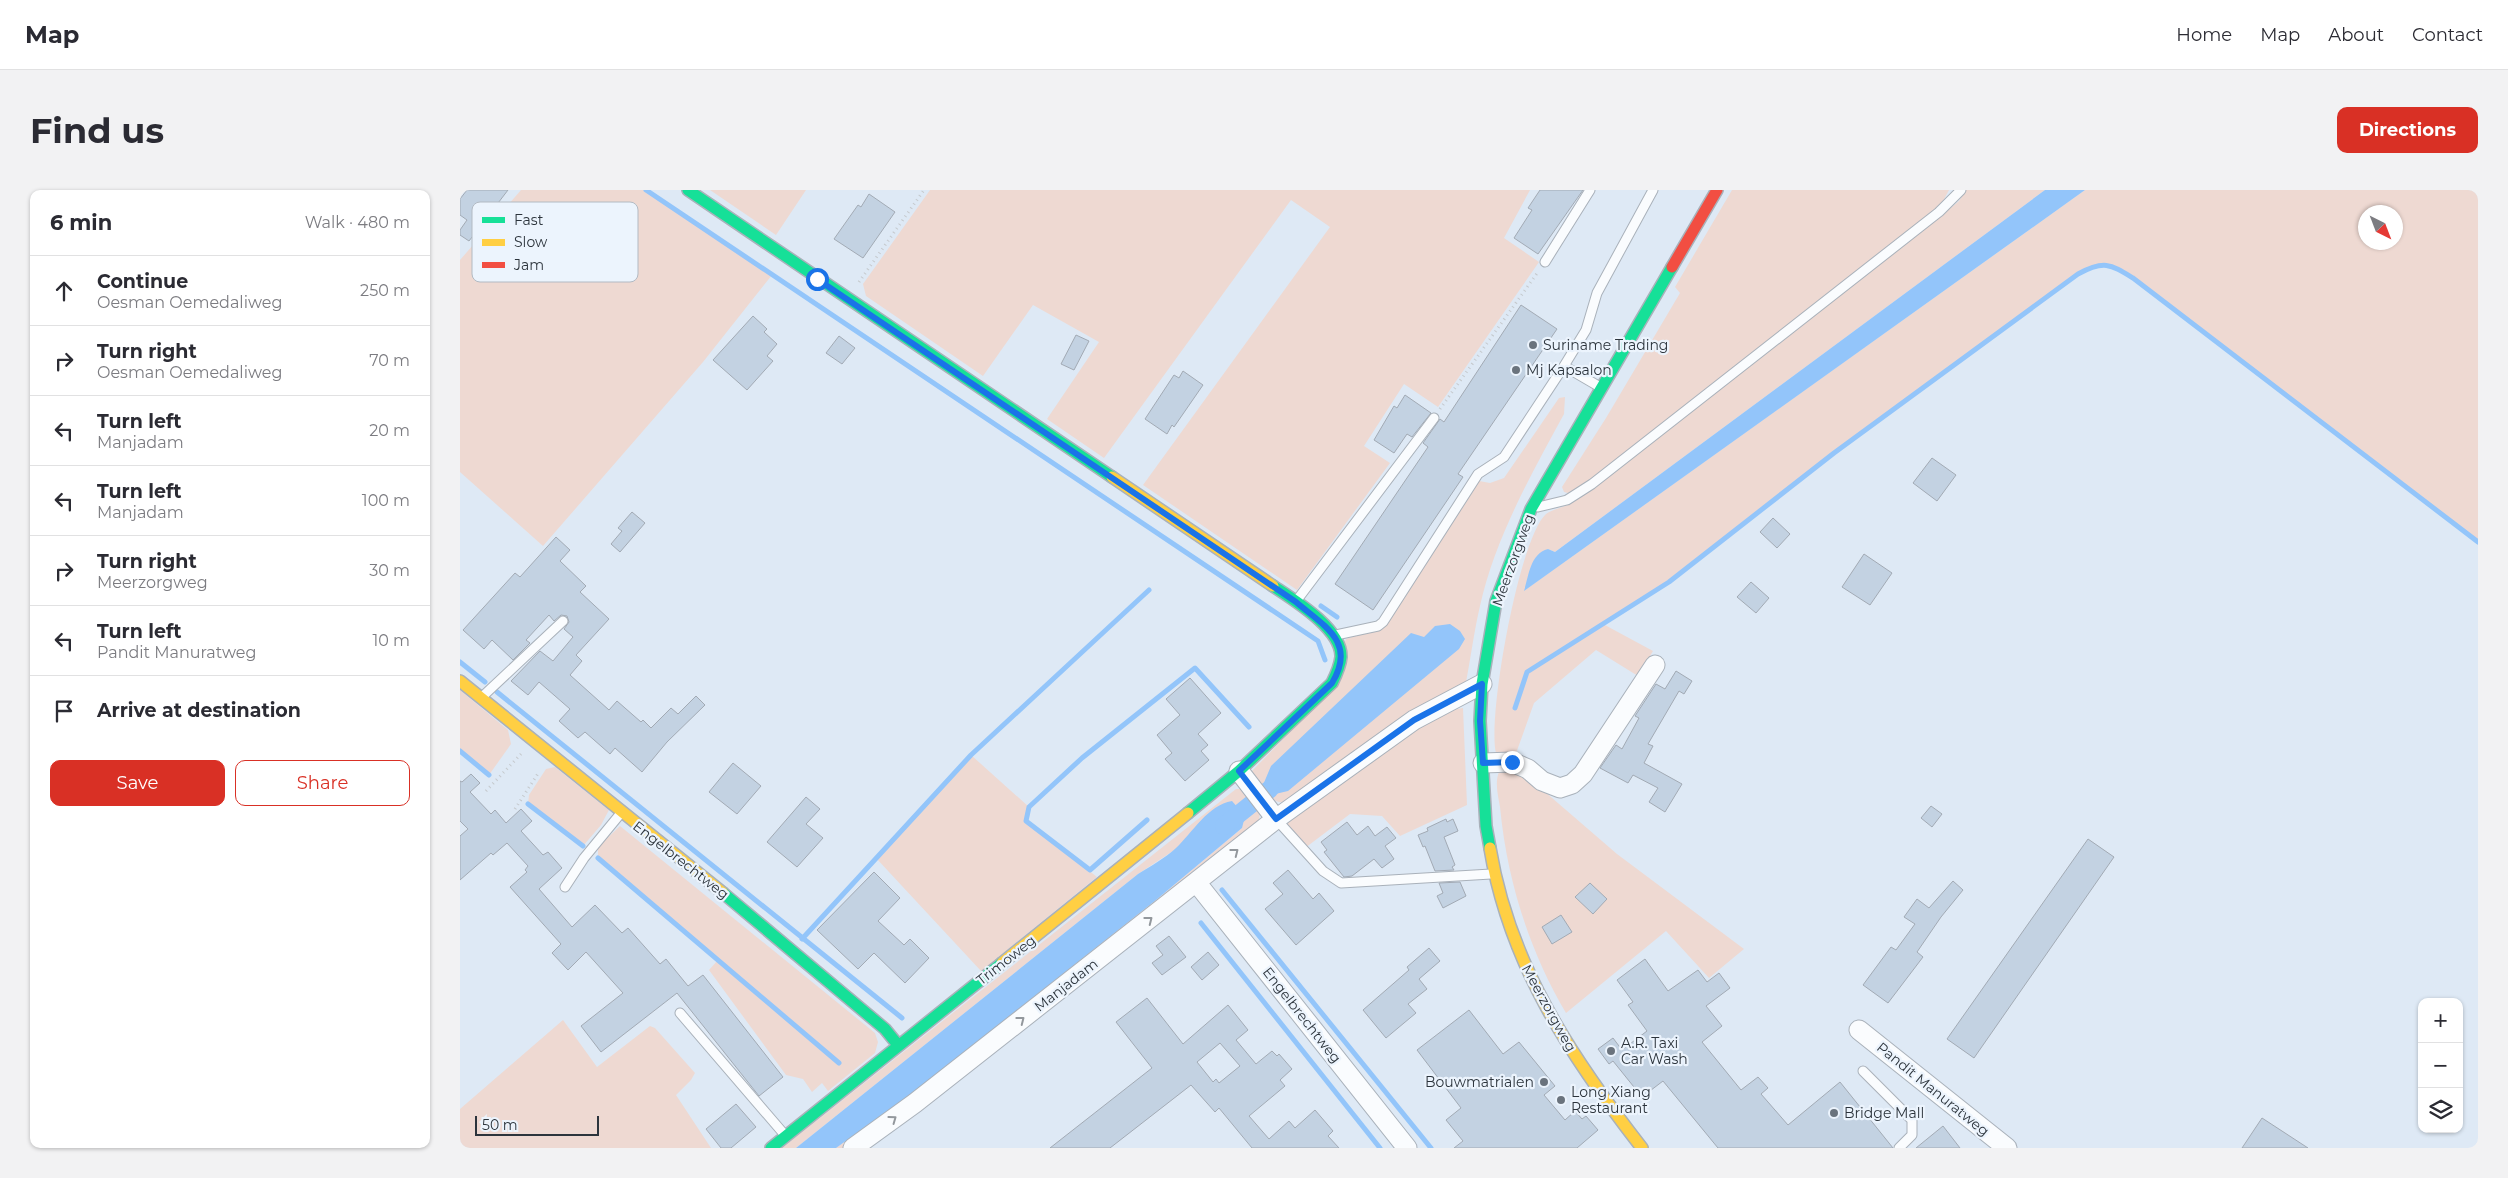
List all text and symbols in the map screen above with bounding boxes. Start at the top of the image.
text: Map [25,20,79,49]
text: Home [2176,24,2232,46]
text: Map [2260,24,2300,46]
text: About [2328,24,2384,46]
text: Contact [2412,24,2483,46]
button: Directions [2337,107,2478,153]
text: Find us [30,109,164,152]
legend [472,202,638,282]
north arrow [2358,205,2403,250]
text: 6 min [50,210,112,235]
text: Fast [514,211,544,229]
text: Walk · 480 m [305,213,410,232]
text: Slow [514,233,548,251]
text: Jam [513,256,544,274]
route start [806,268,829,291]
text: Continue [97,270,188,293]
icon: ahead [50,277,78,305]
text: 250 m [360,281,410,300]
text: Oesman Oemedaliweg [97,293,282,312]
place label: Suriname Trading [1543,336,1668,354]
marker: Suriname Trading [1527,339,1539,351]
text: Turn right [97,340,197,363]
icon: right [50,347,78,375]
text: 70 m [369,351,410,370]
place label: Mj Kapsalon [1526,361,1612,379]
text: Oesman Oemedaliweg [97,363,282,382]
marker: Mj Kapsalon [1510,364,1522,376]
text: Turn left [97,410,182,433]
icon: left [50,417,78,445]
text: 20 m [369,421,410,440]
text: Manjadam [97,433,184,452]
text: Turn left [97,480,182,503]
icon: left [50,487,78,515]
text: 100 m [362,491,410,510]
text: Manjadam [97,503,184,522]
street label: Meerzorgweg [1488,511,1538,609]
text: Turn right [97,550,197,573]
icon: right [50,557,78,585]
text: 30 m [369,561,410,580]
text: Meerzorgweg [97,573,208,592]
text: Turn left [97,620,182,643]
icon: left [50,627,78,655]
text: 10 m [372,631,410,650]
text: Pandit Manuratweg [97,643,256,662]
icon: arrive [50,697,78,725]
text: Arrive at destination [97,699,301,722]
route end [1501,751,1524,774]
button: Save [50,760,225,806]
button: Share [235,760,410,806]
street label: Engelbrechtweg [629,817,733,903]
one-way arrow [1229,849,1238,858]
one-way arrow [1143,917,1152,925]
street label: Trimoweg [973,931,1039,989]
street label: Manjadam [1031,955,1101,1015]
street label: Meerzorgweg [1518,961,1580,1055]
street label: Engelbrechtweg [1259,963,1345,1067]
map controls [2418,998,2463,1133]
button: + [2418,998,2463,1043]
one-way arrow [1015,1017,1024,1025]
place label: A.R. Taxi Car Wash [1621,1034,1688,1068]
street label: Pandit Manuratweg [1873,1038,1993,1140]
button: − [2418,1043,2463,1088]
marker: A.R. Taxi Car Wash [1605,1045,1617,1057]
place label: Bouwmatrialen [1425,1073,1534,1091]
marker: Bouwmatrialen [1538,1076,1550,1088]
place label: Long Xiang Restaurant [1571,1083,1651,1117]
button: layers [2418,1088,2463,1133]
marker: Long Xiang Restaurant [1555,1094,1567,1106]
place label: Bridge Mall [1844,1104,1924,1122]
marker: Bridge Mall [1828,1107,1840,1119]
scale bar [475,1113,599,1136]
text: 50 m [482,1116,518,1134]
one-way arrow [887,1116,897,1125]

